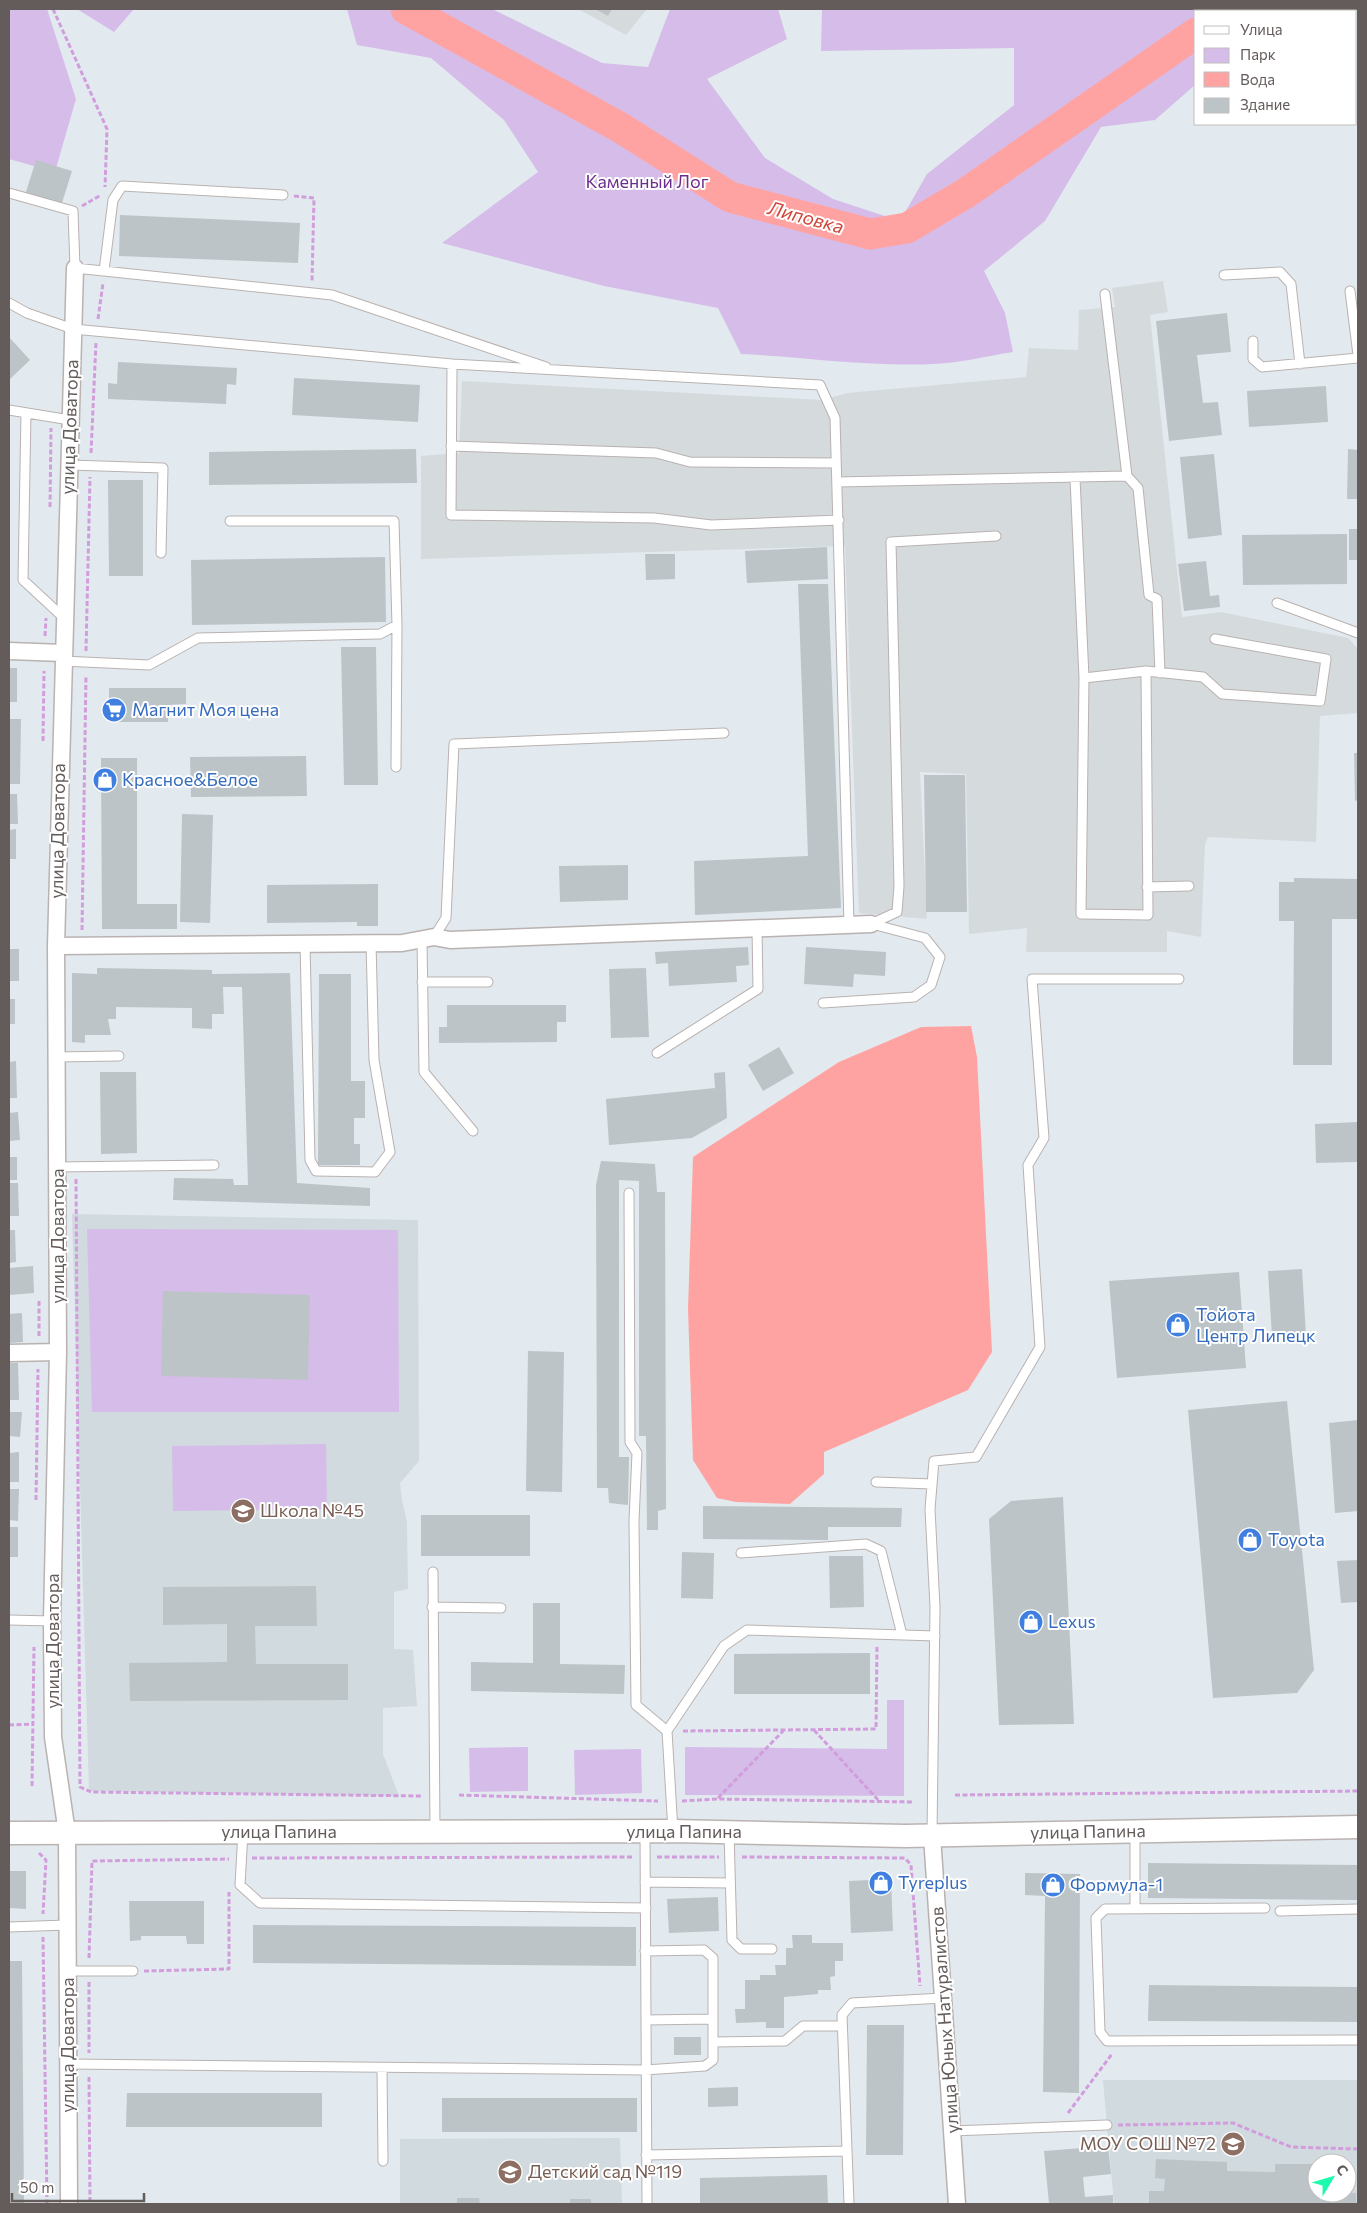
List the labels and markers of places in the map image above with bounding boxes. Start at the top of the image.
supermarket icon: Магнит Моя цена [101,697,127,723]
place label: Магнит Моя цена [132,698,279,720]
shop icon: Красное&Белое [92,767,118,793]
place label: Красное&Белое [122,768,258,790]
place label: Тойота Центр Липецк [1196,1303,1316,1346]
shop icon: Тойота Центр Липецк [1165,1312,1191,1338]
school or university icon: Школа №45 [230,1498,256,1524]
place label: Школа №45 [260,1499,364,1521]
shop icon: Toyota [1237,1527,1263,1553]
place label: Toyota [1268,1528,1325,1550]
shop icon: Lexus [1018,1609,1044,1635]
place label: Lexus [1048,1610,1096,1632]
shop icon: Tyreplus [868,1870,894,1896]
place label: Tyreplus [898,1871,968,1893]
shop icon: Формула-1 [1040,1872,1066,1898]
place label: Формула-1 [1070,1873,1163,1895]
school or university icon: МОУ СОШ №72 [1220,2131,1246,2157]
place label: МОУ СОШ №72 [1080,2132,1216,2154]
school or university icon: Детский сад №119 [497,2159,523,2185]
place label: Детский сад №119 [528,2160,682,2182]

